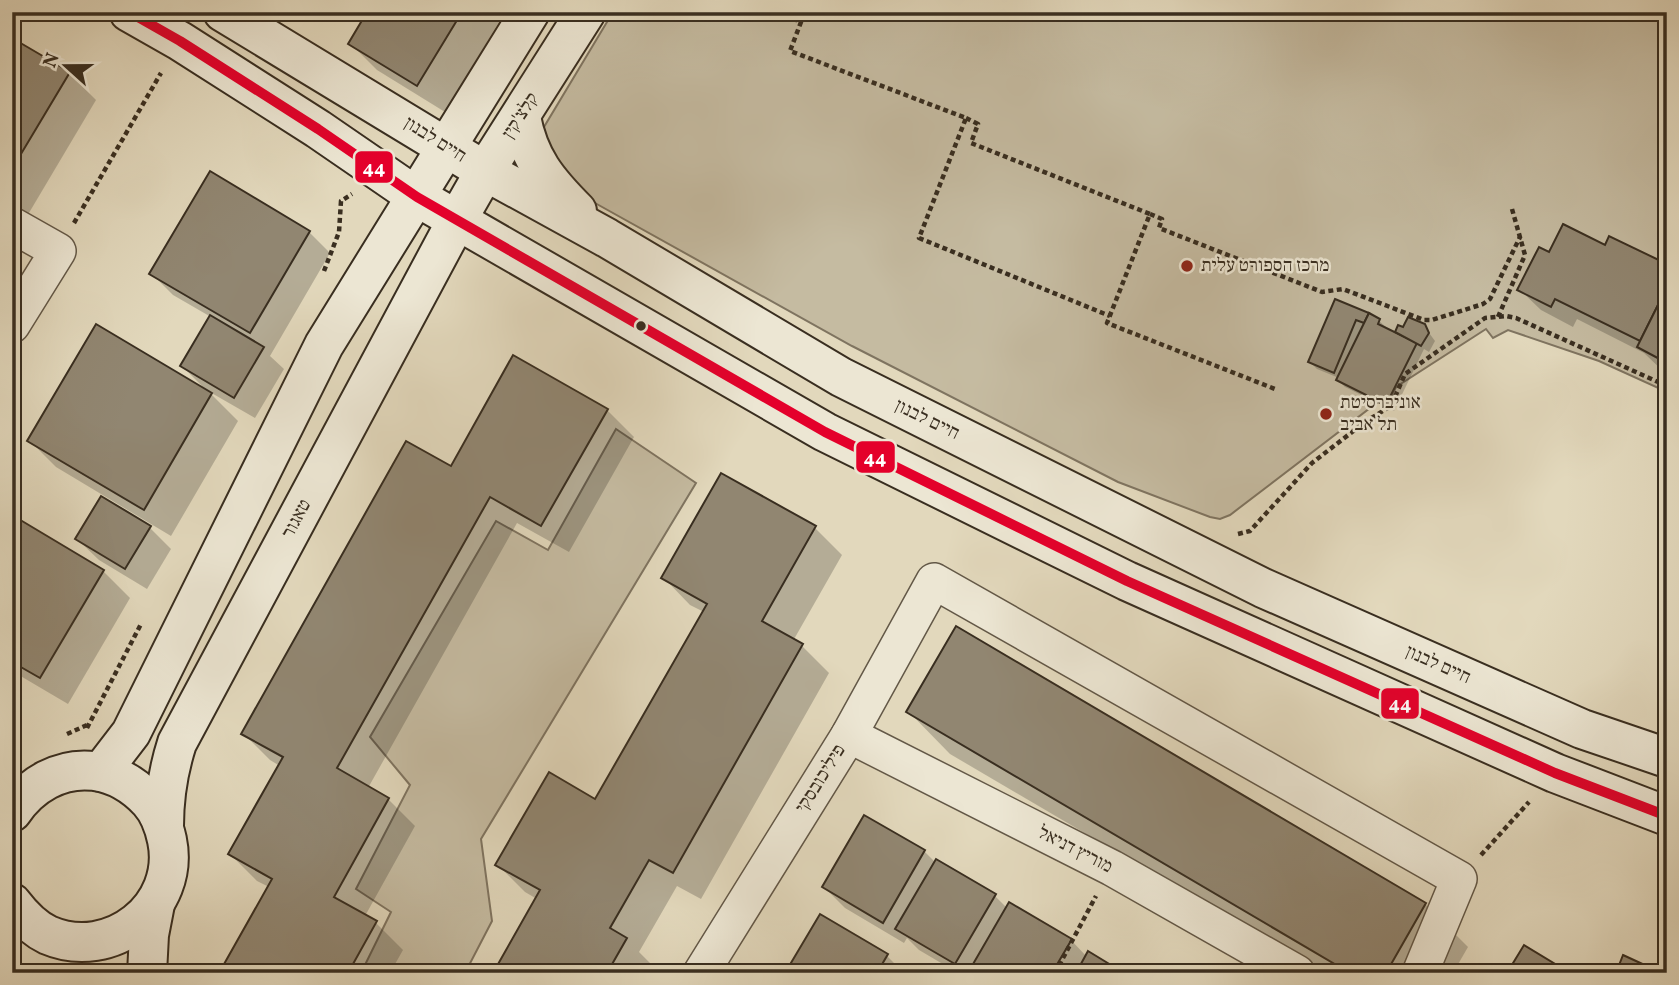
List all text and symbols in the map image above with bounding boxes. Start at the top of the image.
north arrow [32,32,102,102]
text: N [37,49,67,72]
street label: קלצ'קין [496,88,546,144]
street label: חיים לבנון [399,111,471,169]
line badge: 44 [354,150,394,184]
text: 44 [362,156,386,182]
place label: מרכז הספורט עלית [1201,253,1329,279]
marker: מרכז הספורט עלית [1179,258,1195,274]
unlabelled marker [634,319,648,333]
place label: אוניברסיטת תל אביב [1340,390,1421,438]
street label: חיים לבנון [890,393,964,447]
marker: אוניברסיטת תל אביב [1318,406,1334,422]
line badge: 44 [855,440,896,474]
text: 44 [863,446,887,472]
street label: טאגור [276,495,318,543]
street label: חיים לבנון [1401,639,1475,691]
line badge: 44 [1380,687,1420,720]
text: 44 [1388,692,1412,718]
street label: פיליכובסקי [790,739,852,819]
street label: מוריץ דניאל [1033,820,1117,880]

